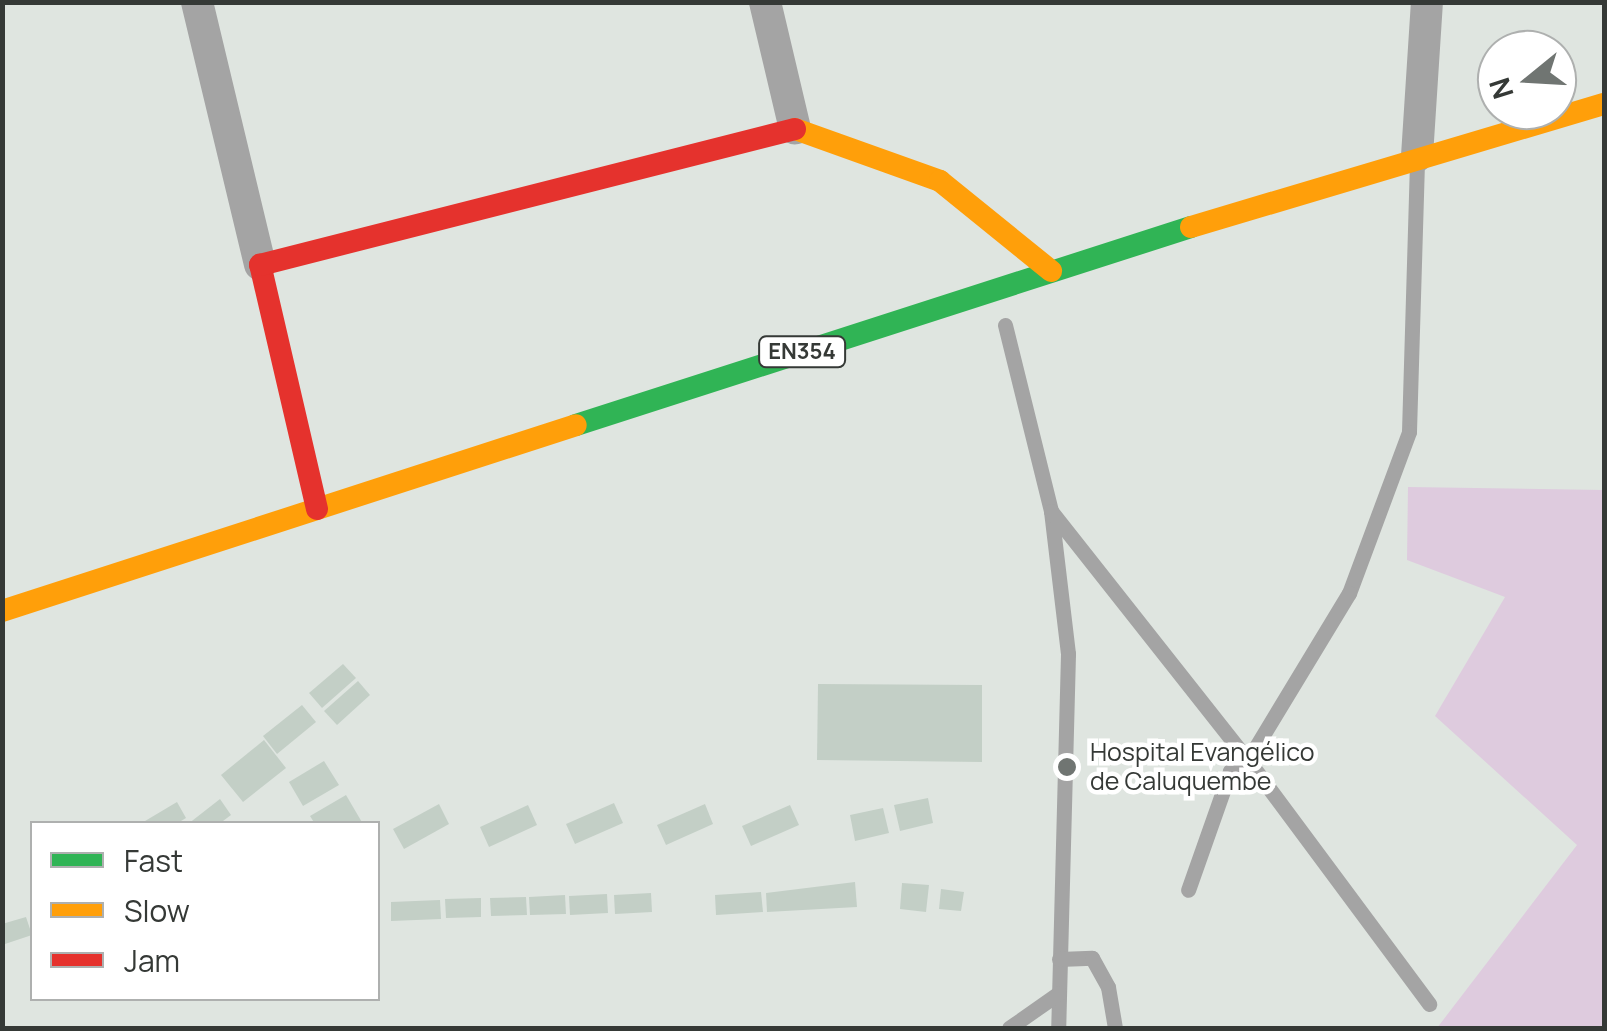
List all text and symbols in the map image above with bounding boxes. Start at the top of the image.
north arrow [1477,30,1577,130]
text: N [1479,73,1522,104]
road number: EN354 [757,335,847,369]
place label: Hospital Evangélico de Caluquembe [1090,738,1315,797]
marker: Hospital Evangélico de Caluquembe [1054,754,1080,780]
legend [30,821,380,1001]
text: Fast [124,840,183,881]
text: Slow [124,890,190,931]
text: Jam [124,940,180,981]

